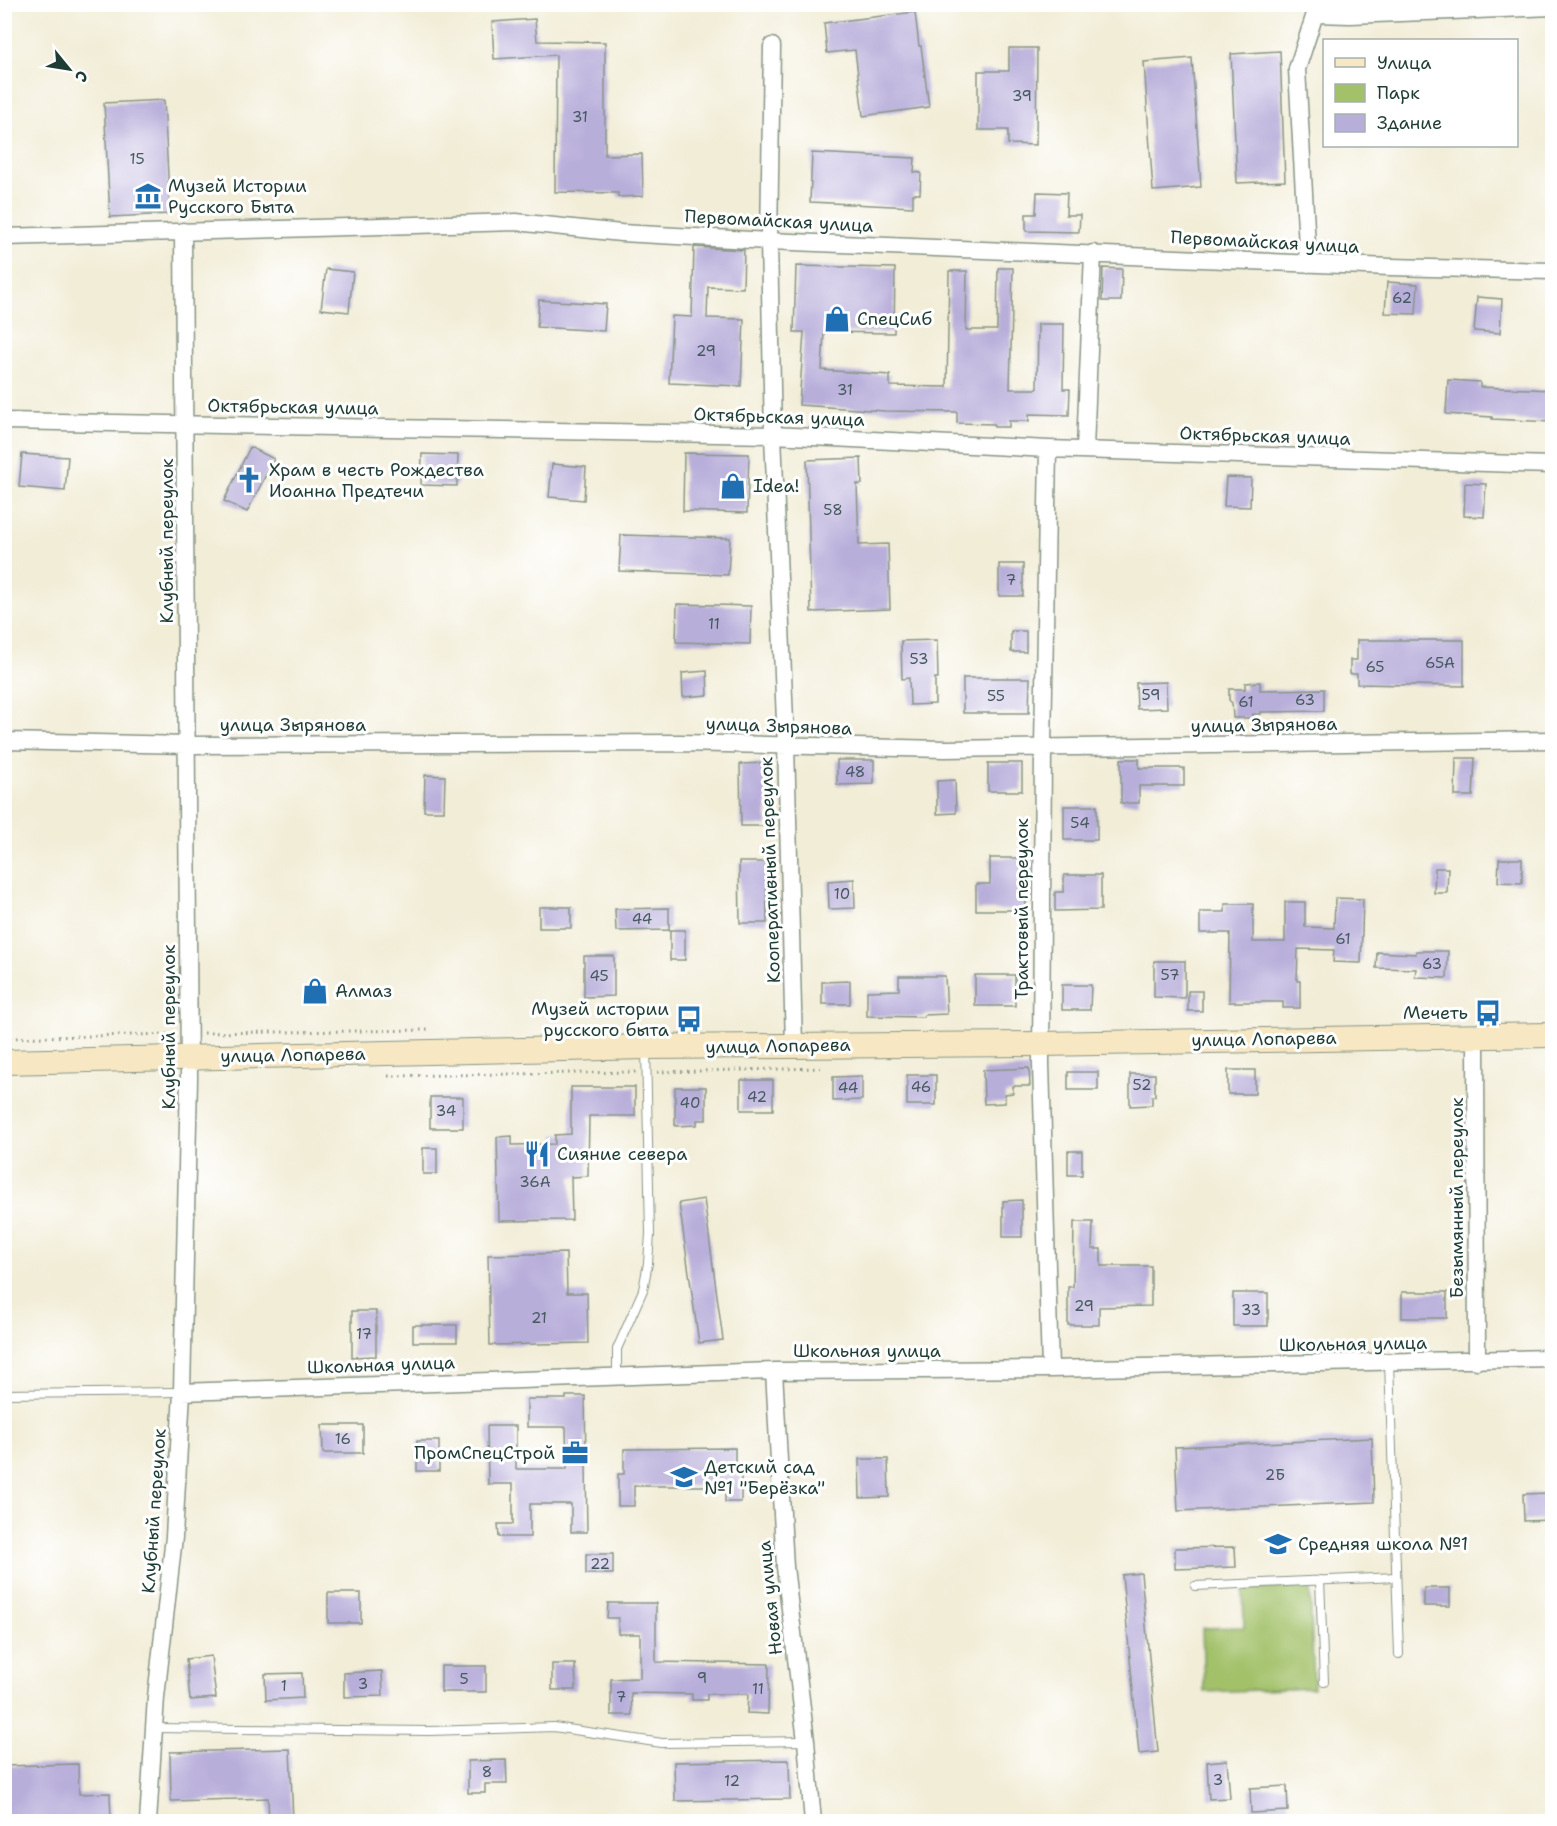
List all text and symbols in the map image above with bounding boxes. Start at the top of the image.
north arrow [39,39,99,99]
legend [1323,39,1518,147]
text: Улица [1377,51,1431,75]
text: С [70,67,93,86]
text: Парк [1377,81,1420,105]
house number: 39 [1012,86,1032,106]
house number: 31 [572,107,588,127]
text: Здание [1377,111,1442,135]
house number: 15 [129,149,145,169]
place label: Музей Истории Русского Быта [168,174,307,219]
museum icon: Музей Истории Русского Быта [133,181,163,211]
street label: Первомайская улица [684,204,874,238]
street label: Первомайская улица [1170,225,1360,259]
house number: 62 [1392,288,1412,308]
shop icon: СпецСиб [822,304,852,334]
place label: СпецСиб [857,307,932,331]
house number: 29 [696,341,716,361]
house number: 31 [837,380,853,400]
street label: Октябрьская улица [207,394,379,420]
street label: Октябрьская улица [693,402,865,432]
street label: Октябрьская улица [1179,421,1351,451]
street label: Клубный переулок [155,458,179,624]
place label: Храм в честь Рождества Иоанна Предтечи [269,458,484,503]
church icon: Храм в честь Рождества Иоанна Предтечи [234,465,264,495]
shop icon: Idea! [718,471,748,501]
place label: Idea! [753,474,800,498]
house number: 58 [823,500,843,520]
house number: 7 [1006,570,1016,590]
house number: 11 [708,614,720,634]
house number: 53 [910,649,929,669]
house number: 65А [1425,653,1455,673]
house number: 65 [1365,657,1385,677]
house number: 59 [1142,685,1160,705]
house number: 55 [987,686,1005,706]
house number: 63 [1295,690,1315,710]
house number: 61 [1238,692,1254,712]
street label: улица Зырянова [705,711,853,741]
street label: улица Зырянова [1191,712,1337,738]
street label: улица Зырянова [220,713,366,737]
street label: Кооперативный переулок [754,756,786,984]
house number: 48 [845,762,865,782]
house number: 54 [1070,813,1090,833]
street label: Трактовый переулок [1010,818,1034,1000]
house number: 10 [834,884,850,904]
house number: 44 [632,909,652,929]
house number: 61 [1335,929,1351,949]
street label: Клубный переулок [157,944,181,1110]
house number: 63 [1422,954,1442,974]
house number: 57 [1161,965,1179,985]
house number: 45 [589,966,609,986]
shop icon: Алмаз [300,976,330,1006]
place label: Алмаз [335,979,392,1003]
place label: Музей истории русского быта [531,997,669,1042]
bus stop icon: Мечеть [1473,998,1503,1028]
place label: Мечеть [1403,1001,1468,1025]
bus stop icon: Музей истории русского быта [674,1004,704,1034]
street label: улица Лопарева [1191,1026,1337,1052]
street label: улица Лопарева [705,1033,851,1059]
street label: улица Лопарева [220,1042,366,1068]
house number: 52 [1133,1075,1151,1095]
house number: 46 [911,1077,931,1097]
house number: 44 [838,1078,858,1098]
house number: 42 [747,1087,767,1107]
house number: 40 [680,1093,700,1113]
street label: Безымянный переулок [1445,1097,1469,1299]
house number: 34 [436,1101,456,1121]
restaurant icon: Сияние севера [522,1139,552,1169]
place label: Сияние севера [557,1142,688,1166]
house number: 36А [519,1172,551,1192]
house number: 29 [1074,1296,1094,1316]
house number: 33 [1241,1300,1261,1320]
house number: 21 [531,1308,547,1328]
house number: 17 [356,1324,372,1344]
street label: Школьная улица [1279,1331,1427,1357]
street label: Школьная улица [793,1339,941,1363]
street label: Школьная улица [307,1350,455,1380]
street label: Клубный переулок [136,1427,172,1594]
house number: 16 [335,1429,351,1449]
office icon: ПромСпецСтрой [560,1438,590,1468]
place label: ПромСпецСтрой [414,1441,555,1465]
place label: Детский сад №1 "Берёзка" [704,1455,825,1500]
school or university icon: Детский сад №1 "Берёзка" [669,1462,699,1492]
house number: 2Б [1265,1465,1285,1485]
school or university icon: Средняя школа №1 [1263,1529,1293,1559]
place label: Средняя школа №1 [1298,1532,1468,1556]
street label: Новая улица [752,1540,788,1656]
house number: 22 [590,1554,610,1574]
house number: 9 [697,1668,707,1688]
house number: 5 [459,1669,469,1689]
house number: 3 [358,1674,368,1694]
house number: 1 [281,1676,287,1696]
house number: 11 [752,1679,764,1699]
house number: 7 [616,1687,626,1707]
house number: 8 [482,1762,492,1782]
house number: 3 [1213,1770,1223,1790]
house number: 12 [724,1771,740,1791]

